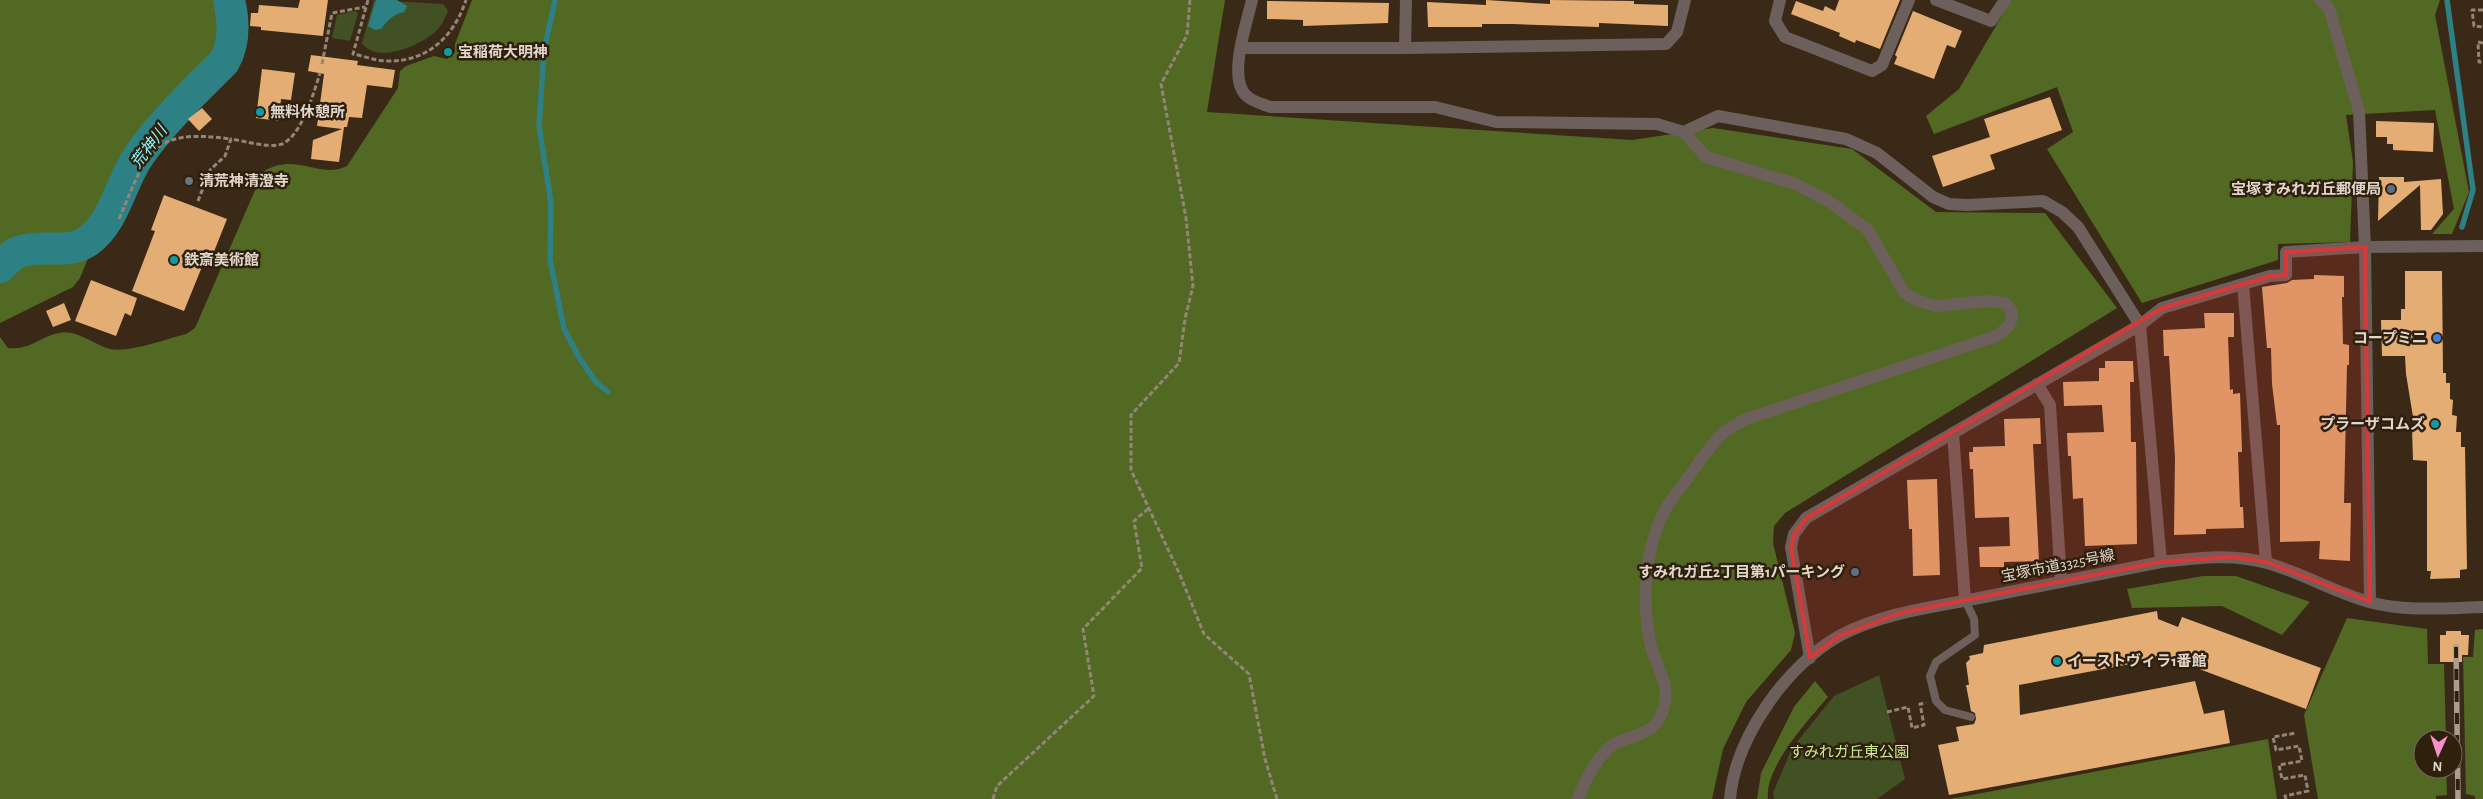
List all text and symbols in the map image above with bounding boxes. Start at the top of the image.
place label: 宝稲荷大明神 [458,43,548,60]
marker: 宝稲荷大明神 [442,46,454,58]
place label: 無料休憩所 [270,103,345,120]
marker: 無料休憩所 [254,106,266,118]
water label: 荒神川 [127,121,171,171]
place label: 清荒神清澄寺 [199,172,289,189]
marker: 清荒神清澄寺 [183,175,195,187]
place label: 宝塚すみれガ丘郵便局 [2231,181,2381,197]
marker: 宝塚すみれガ丘郵便局 [2385,183,2397,195]
place label: 鉄斎美術館 [184,251,259,268]
marker: 鉄斎美術館 [168,254,180,266]
place label: コープミニ [2353,330,2427,346]
marker: コープミニ [2431,332,2443,344]
place label: プラーザコムズ [2320,415,2425,432]
marker: プラーザコムズ [2429,418,2441,430]
street label: 宝塚市道3325号線 [2000,547,2116,584]
place label: すみれガ丘2丁目第1パーキング [1638,564,1845,580]
marker: すみれガ丘2丁目第1パーキング [1849,566,1861,578]
place label: イーストヴィラ1番館 [2067,653,2207,669]
marker: イーストヴィラ1番館 [2051,655,2063,667]
north arrow [2413,729,2463,779]
park label: すみれガ丘東公園 [1789,744,1909,760]
text: N [2432,759,2443,773]

